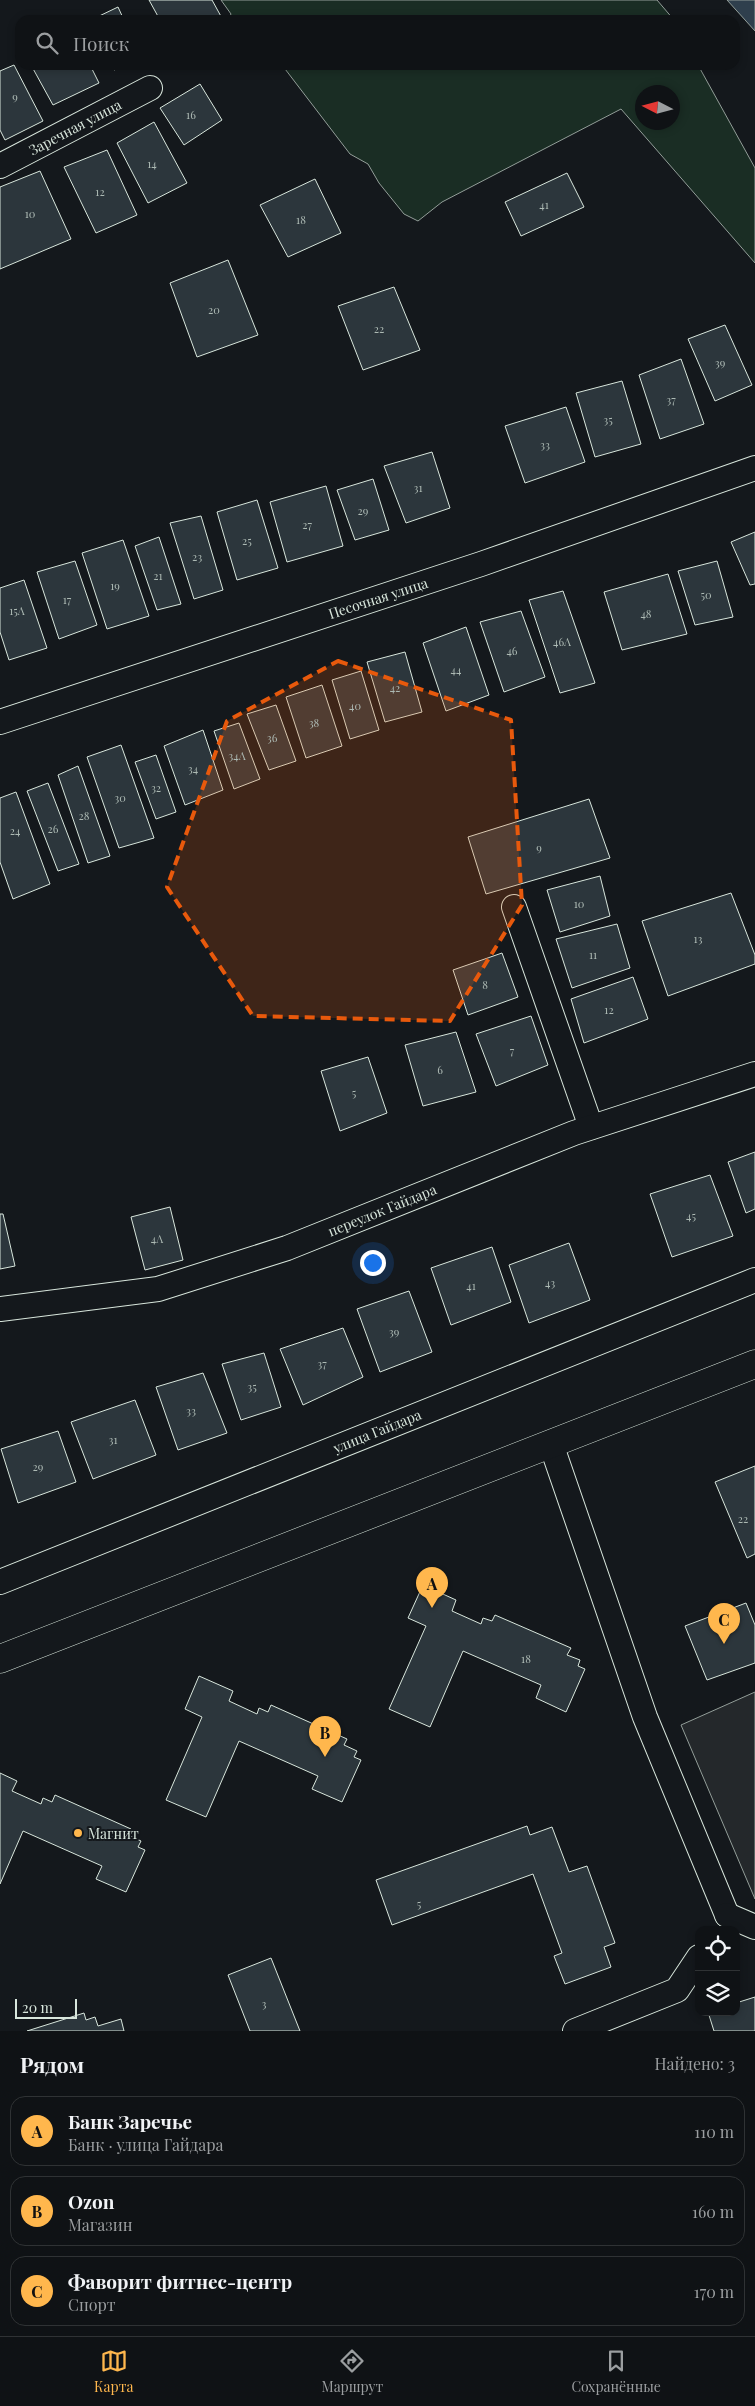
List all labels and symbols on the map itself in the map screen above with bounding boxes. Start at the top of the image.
north arrow [635,85,680,130]
house number: 9 [12,89,18,104]
street label: Заречная улица [25,95,125,159]
house number: 16 [186,107,196,122]
house number: 14 [147,156,157,171]
house number: 12 [95,184,105,199]
house number: 41 [539,197,549,212]
house number: 10 [25,206,36,221]
house number: 18 [296,212,306,227]
house number: 20 [208,302,220,317]
house number: 22 [374,321,384,336]
house number: 39 [715,355,726,370]
house number: 37 [666,392,676,407]
house number: 35 [603,412,613,427]
house number: 33 [540,437,550,452]
house number: 31 [413,480,423,495]
house number: 29 [358,503,369,518]
house number: 27 [302,517,312,532]
house number: 25 [242,533,252,548]
house number: 23 [192,549,202,564]
house number: 21 [153,568,163,583]
street label: Песочная улица [326,573,430,623]
house number: 19 [110,578,120,593]
house number: 50 [700,587,712,602]
house number: 17 [63,592,72,607]
house number: 15А [9,603,25,618]
house number: 48 [640,606,652,621]
house number: 46А [553,634,571,649]
house number: 46 [506,643,518,658]
house number: 44 [451,662,462,677]
house number: 42 [390,680,400,695]
house number: 40 [349,698,361,713]
house number: 38 [309,715,320,730]
house number: 36 [267,730,278,745]
house number: 34А [228,748,246,763]
house number: 34 [188,761,199,776]
house number: 32 [151,780,161,795]
house number: 30 [114,790,126,805]
house number: 28 [79,808,90,823]
house number: 26 [48,821,59,836]
house number: 24 [10,823,21,838]
house number: 9 [536,840,542,855]
house number: 10 [574,896,585,911]
house number: 13 [694,931,702,946]
house number: 11 [589,947,597,962]
house number: 8 [482,977,488,992]
house number: 12 [604,1002,614,1017]
house number: 7 [510,1043,515,1058]
house number: 6 [437,1062,443,1077]
house number: 5 [352,1085,357,1100]
street label: переулок Гайдара [325,1180,439,1240]
house number: 45 [686,1208,696,1223]
house number: 4А [151,1231,163,1246]
your location [360,1250,386,1276]
house number: 43 [545,1275,555,1290]
house number: 41 [466,1278,476,1293]
house number: 39 [389,1324,400,1339]
house number: 37 [317,1356,327,1371]
house number: 35 [247,1379,257,1394]
house number: 33 [186,1403,196,1418]
street label: улица Гайдара [329,1405,424,1458]
house number: 31 [108,1432,118,1447]
house number: 29 [33,1459,44,1474]
house number: 22 [738,1511,748,1526]
pin: A [416,1567,448,1608]
pin: C [708,1603,740,1644]
house number: 18 [521,1651,531,1666]
pin: B [309,1716,341,1757]
place label: Магнит [88,1824,139,1843]
marker: Магнит [72,1827,84,1839]
house number: 5 [417,1896,422,1911]
scale bar [15,1996,78,2019]
house number: 3 [262,1996,267,2011]

